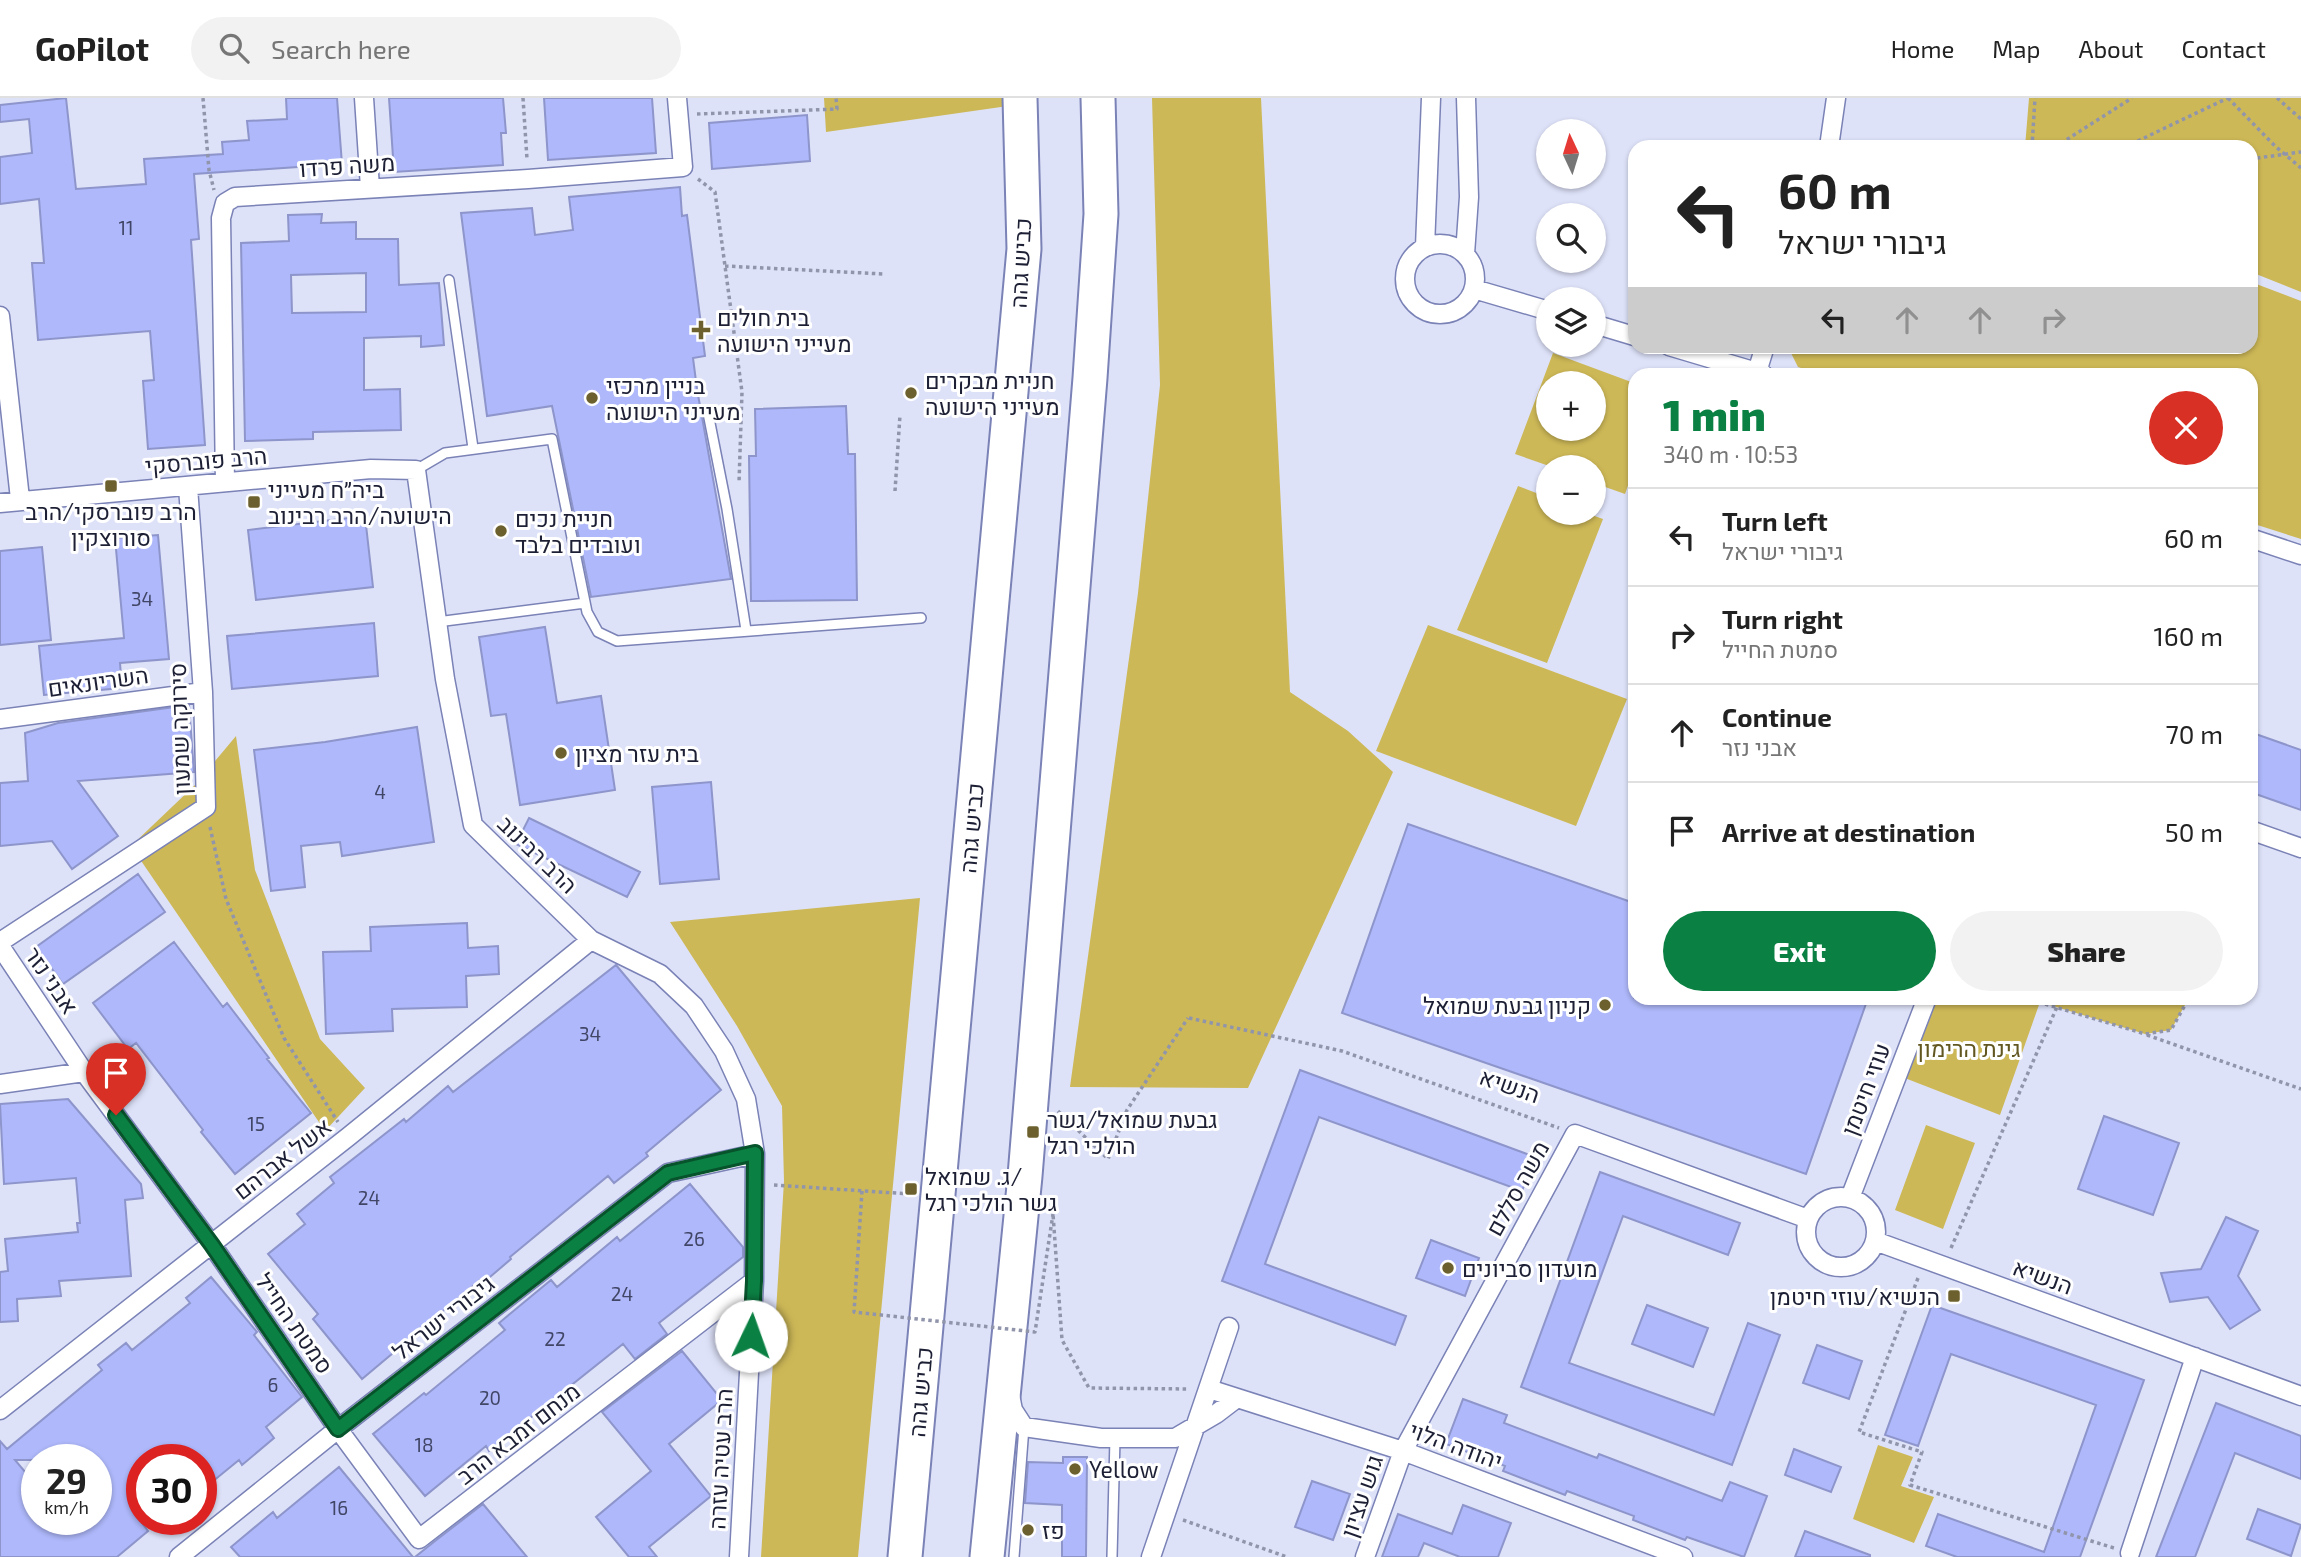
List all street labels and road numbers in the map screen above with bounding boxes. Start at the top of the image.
street label: משה פרדו [298,148,396,182]
street label: כביש גהה [1004,217,1036,309]
street label: הרב פוברסקי [144,441,268,479]
street label: השריונאים [46,660,150,702]
street label: סירוקה שמעון [163,662,195,796]
street label: כביש גהה [953,782,989,874]
street label: הרב רבינוב [492,809,584,899]
street label: אבני נזר [19,941,85,1019]
street label: עוזי חיטמן [1835,1039,1895,1139]
street label: הנשיא [1476,1062,1544,1108]
street label: אשל אברהם [228,1111,336,1205]
street label: משה סללם [1479,1136,1555,1240]
street label: הנשיא [2009,1252,2077,1300]
street label: סמטת החייל [250,1267,340,1379]
street label: גיבורי ישראל [387,1269,499,1365]
street label: כביש גהה [902,1346,938,1438]
street label: מנחם זמבא הרב [451,1376,585,1490]
street label: הרב עטיה עזרה [702,1388,738,1530]
street label: יהודה הלוי [1406,1415,1506,1475]
street label: גוש עציון [1334,1451,1388,1541]

